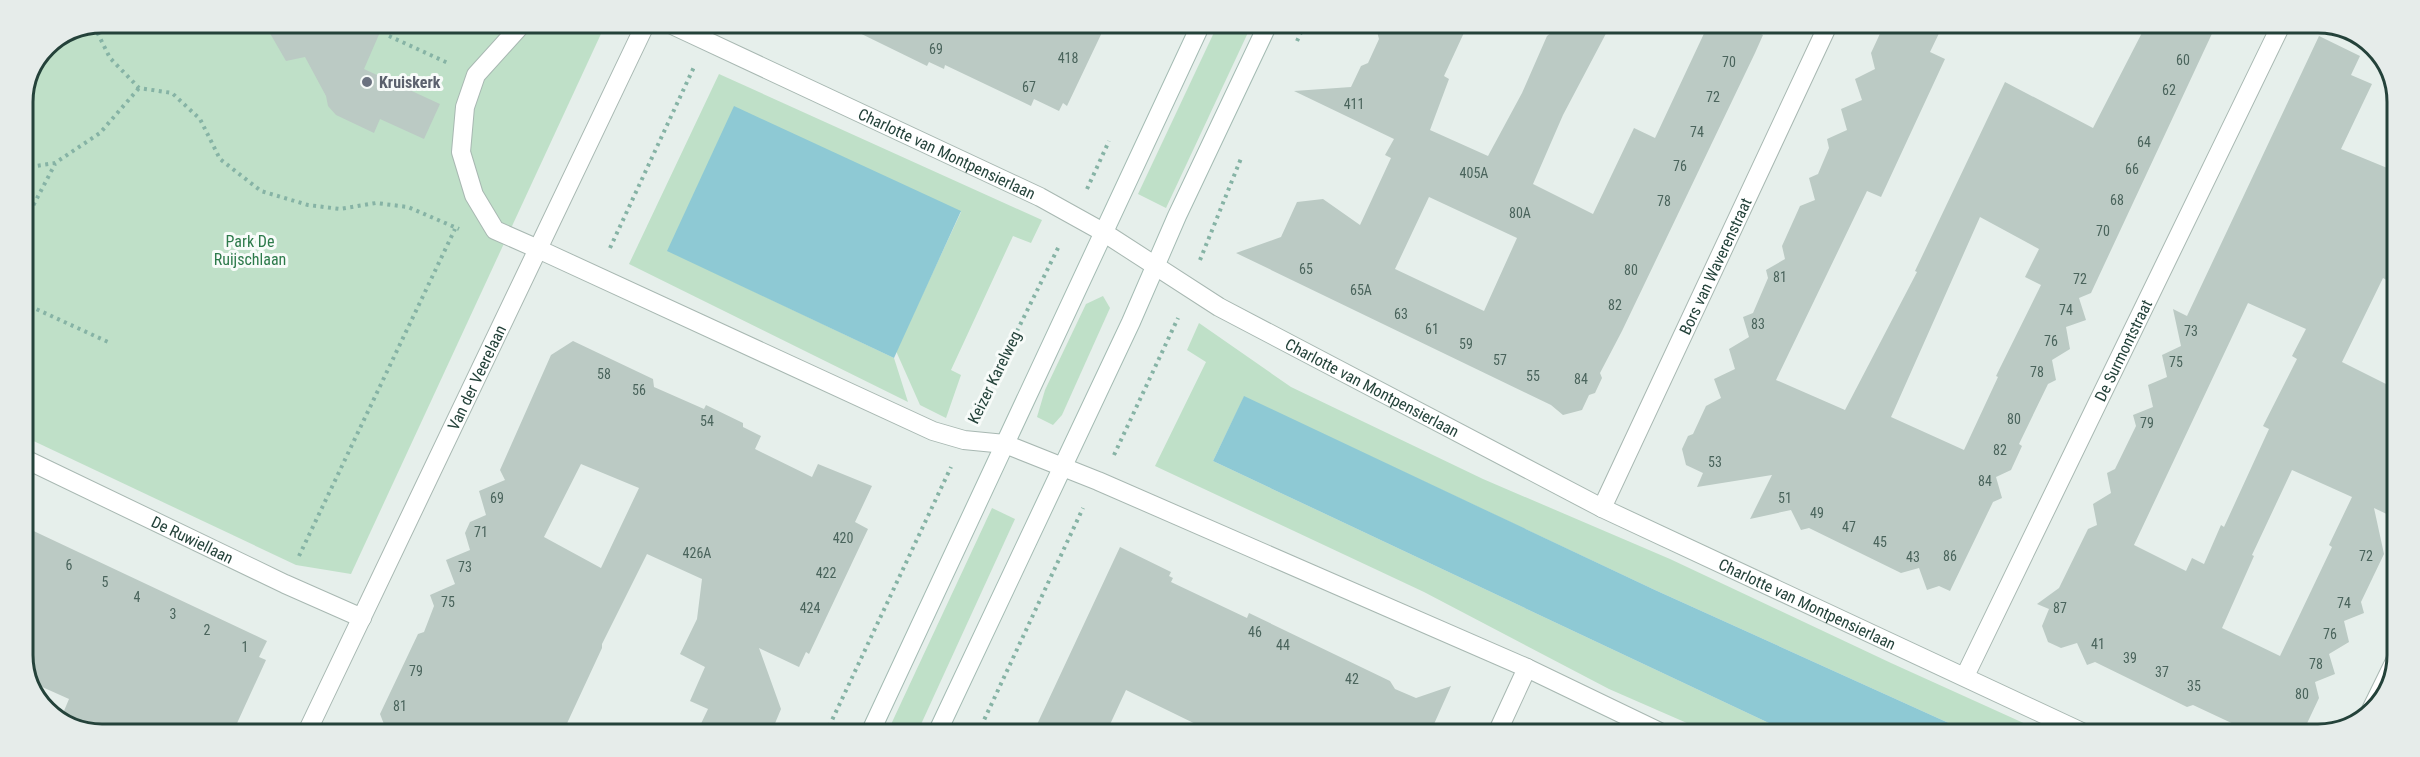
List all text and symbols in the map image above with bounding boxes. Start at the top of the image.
house number: 69 [929,41,943,57]
house number: 418 [1058,50,1078,66]
house number: 60 [2176,52,2190,68]
house number: 70 [1722,54,1736,70]
place label: Kruiskerk [379,73,441,92]
marker: Kruiskerk [360,75,374,89]
house number: 67 [1022,79,1036,95]
house number: 62 [2162,82,2176,98]
house number: 72 [1706,89,1720,105]
house number: 411 [1344,96,1364,112]
street label: Charlotte van Montpensierlaan [855,104,1038,204]
house number: 74 [1690,124,1704,140]
house number: 64 [2137,134,2151,150]
house number: 76 [1673,158,1687,174]
house number: 66 [2125,161,2139,177]
house number: 405A [1460,165,1488,181]
house number: 68 [2110,192,2124,208]
house number: 78 [1657,193,1671,209]
street label: Bors van Waverenstraat [1675,195,1756,338]
house number: 80A [1509,205,1531,221]
house number: 70 [2096,223,2110,239]
park label: Park De Ruijschlaan [214,232,286,269]
house number: 65 [1299,261,1313,277]
house number: 80 [1624,262,1638,278]
house number: 81 [1773,269,1787,285]
house number: 72 [2073,271,2087,287]
house number: 65A [1350,282,1372,298]
street label: De Surmontstraat [2091,296,2156,404]
house number: 82 [1608,297,1622,313]
house number: 74 [2059,302,2073,318]
house number: 63 [1394,306,1408,322]
house number: 83 [1751,316,1765,332]
house number: 61 [1425,321,1439,337]
street label: Van der Veerelaan [444,322,510,433]
house number: 73 [2184,323,2198,339]
street label: Keizer Karelweg [964,328,1025,427]
house number: 76 [2044,333,2058,349]
street label: Charlotte van Montpensierlaan [1282,335,1462,441]
house number: 59 [1459,336,1473,352]
house number: 57 [1493,352,1507,368]
house number: 75 [2169,354,2183,370]
house number: 78 [2030,364,2044,380]
house number: 58 [597,366,611,382]
house number: 55 [1526,368,1540,384]
house number: 84 [1574,371,1588,387]
house number: 56 [632,382,646,398]
house number: 80 [2007,411,2021,427]
house number: 54 [700,413,714,429]
house number: 79 [2140,415,2154,431]
house number: 82 [1993,442,2007,458]
house number: 53 [1708,454,1722,470]
house number: 84 [1978,473,1992,489]
house number: 69 [490,490,504,506]
house number: 51 [1778,490,1792,506]
house number: 49 [1810,505,1824,521]
street label: De Ruwiellaan [148,512,236,568]
house number: 47 [1842,519,1856,535]
house number: 71 [474,524,488,540]
house number: 420 [833,530,853,546]
house number: 45 [1873,534,1887,550]
house number: 426A [683,545,711,561]
house number: 86 [1943,548,1957,564]
house number: 72 [2359,548,2373,564]
house number: 43 [1906,549,1920,565]
street label: Charlotte van Montpensierlaan [1715,555,1899,654]
house number: 6 [66,557,73,573]
house number: 73 [458,559,472,575]
house number: 422 [816,565,836,581]
house number: 5 [102,574,109,590]
house number: 4 [134,589,141,605]
house number: 75 [441,594,455,610]
house number: 74 [2337,595,2351,611]
house number: 424 [800,600,820,616]
house number: 87 [2053,600,2067,616]
house number: 3 [170,606,176,622]
house number: 2 [204,622,211,638]
house number: 46 [1248,624,1262,640]
house number: 76 [2323,626,2337,642]
house number: 41 [2091,636,2105,652]
house number: 44 [1276,637,1290,653]
house number: 1 [242,639,248,655]
house number: 39 [2123,650,2137,666]
house number: 78 [2309,656,2323,672]
house number: 79 [409,663,423,679]
house number: 37 [2155,664,2169,680]
house number: 42 [1345,671,1359,687]
house number: 35 [2187,678,2201,694]
house number: 80 [2295,686,2309,702]
house number: 81 [393,698,407,714]

